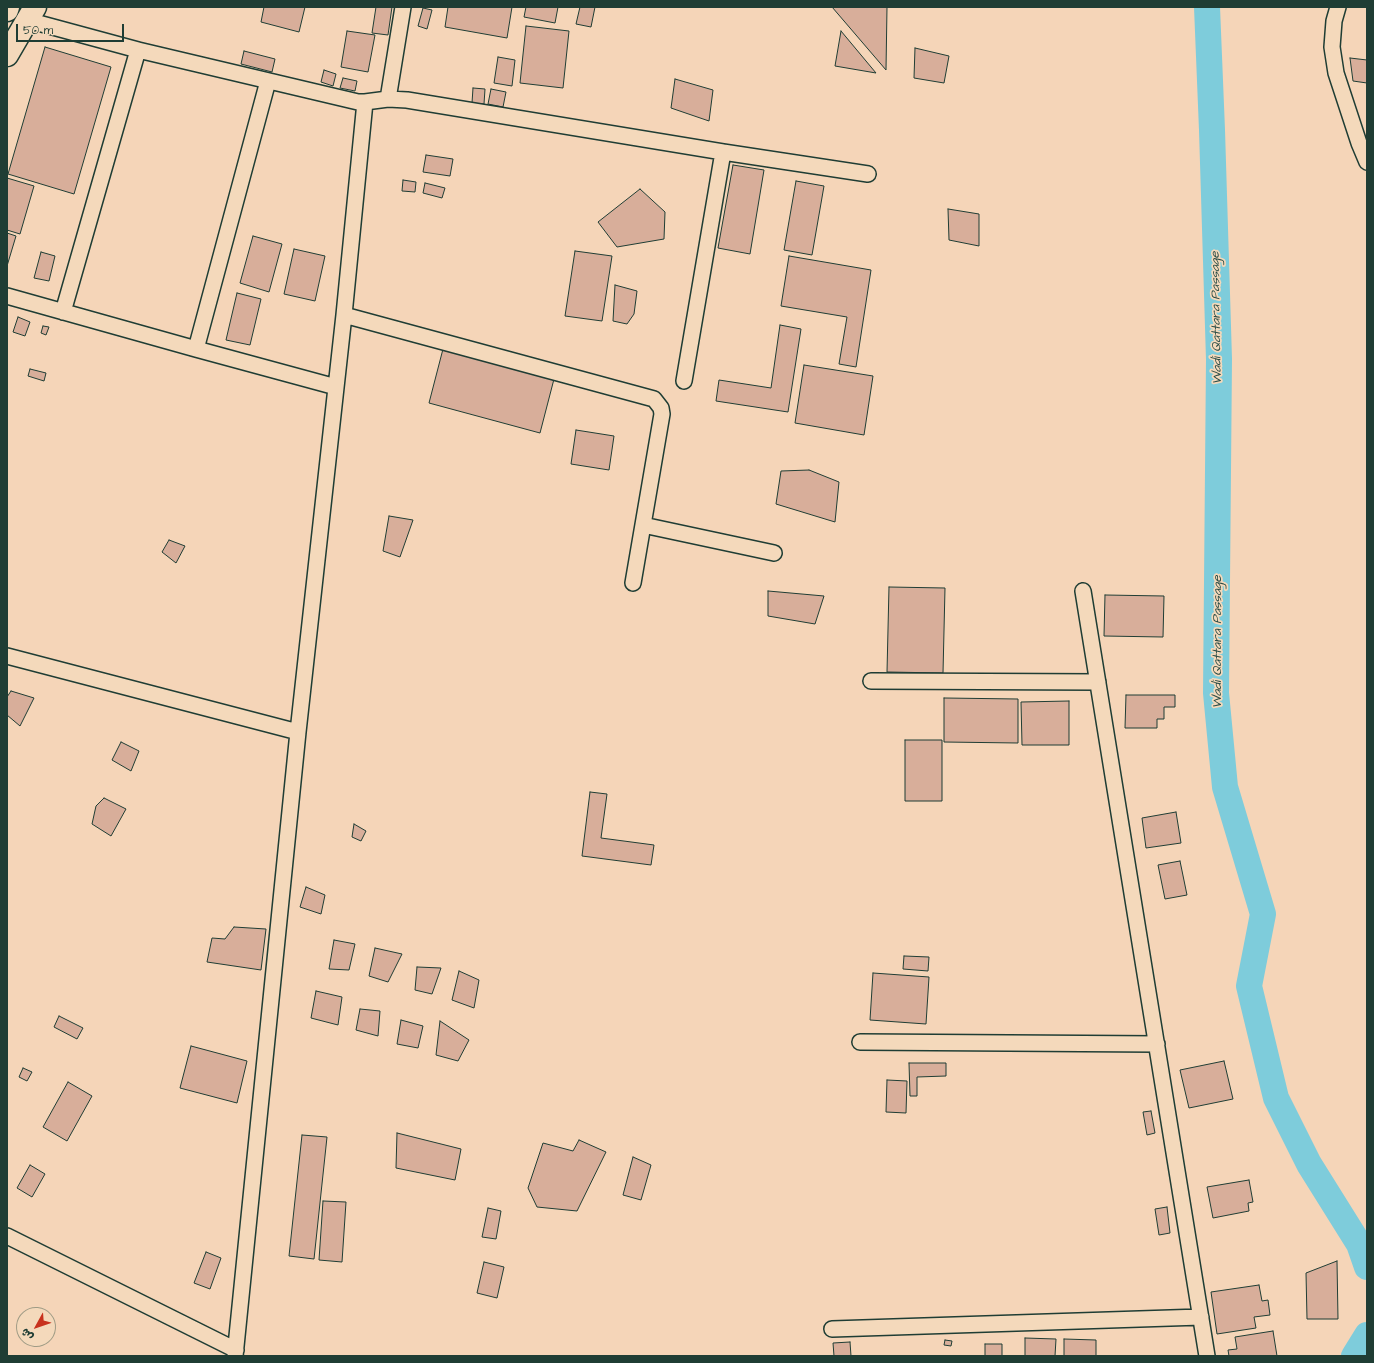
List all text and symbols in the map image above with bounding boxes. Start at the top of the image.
scale bar [18,16,126,42]
text: 50 m [23,22,53,39]
water label: Wadi Qattara Passage [1208,251,1226,385]
water label: Wadi Qattara Passage [1210,576,1226,708]
north arrow [16,1307,56,1347]
text: ش [18,1325,37,1344]

